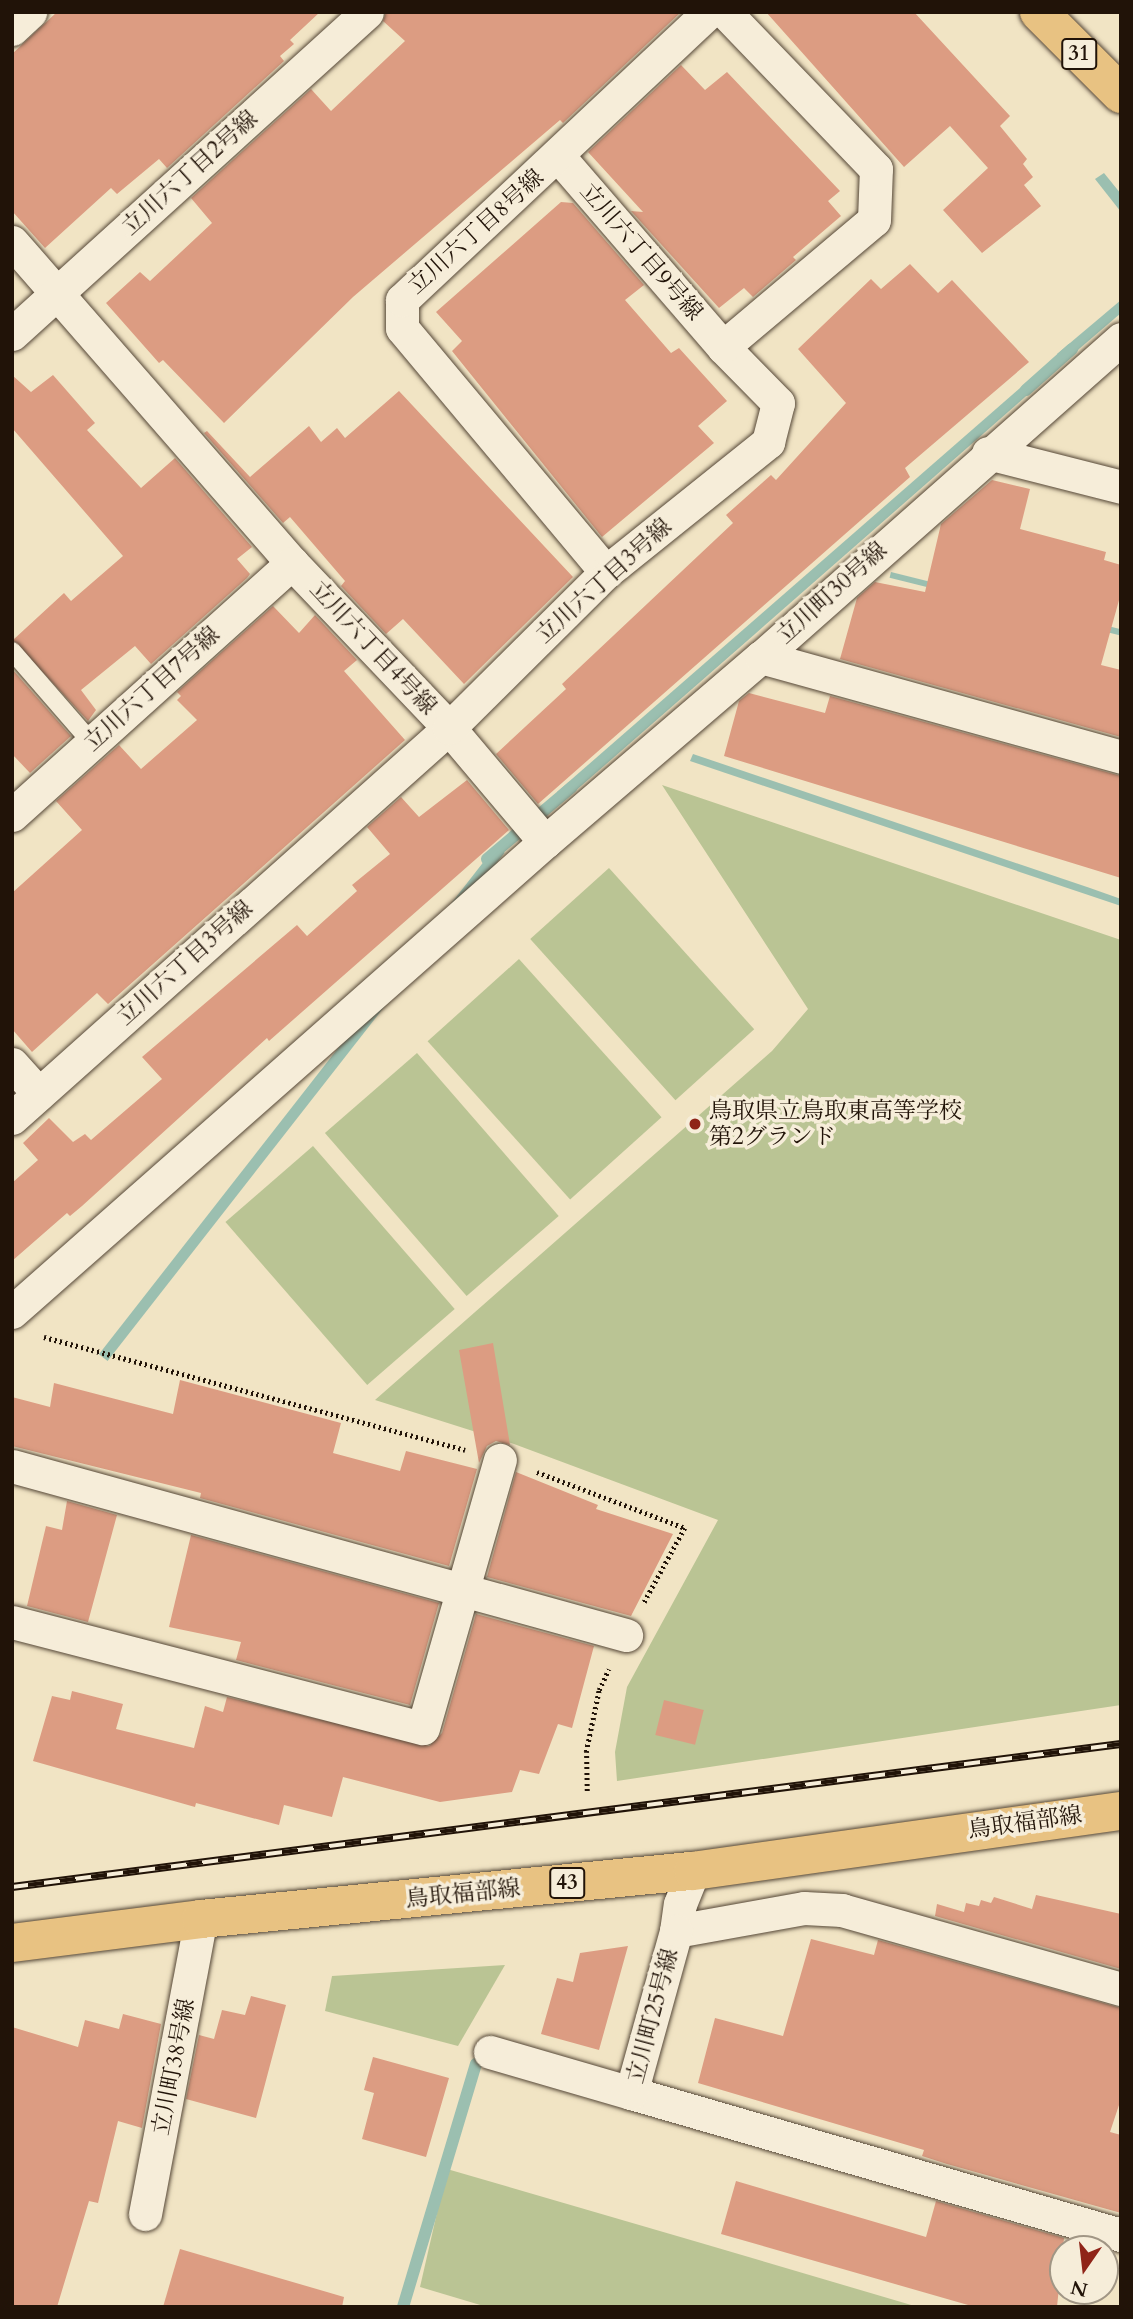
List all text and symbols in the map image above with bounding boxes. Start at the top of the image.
road number: 31 [1060,36,1098,72]
street label: 立川六丁目2号線 [117,105,263,241]
street label: 立川六丁目8号線 [403,164,549,300]
street label: 立川六丁目9号線 [574,178,708,326]
street label: 立川六丁目3号線 [531,513,677,649]
street label: 立川町30号線 [771,536,893,650]
street label: 立川六丁目4号線 [304,575,442,721]
street label: 立川六丁目7号線 [79,621,225,757]
street label: 立川六丁目3号線 [112,895,258,1031]
place label: 鳥取県立鳥取東高等学校 第2グランド [709,1097,962,1151]
marker: 鳥取県立鳥取東高等学校 第2グランド [687,1116,703,1132]
street label: 鳥取福部線 [966,1801,1084,1845]
road number: 43 [548,1866,586,1900]
street label: 鳥取福部線 [404,1874,522,1914]
street label: 立川町25号線 [622,1946,684,2086]
street label: 立川町38号線 [147,1996,201,2138]
north arrow [1049,2235,1119,2305]
text: N [1068,2274,1091,2303]

